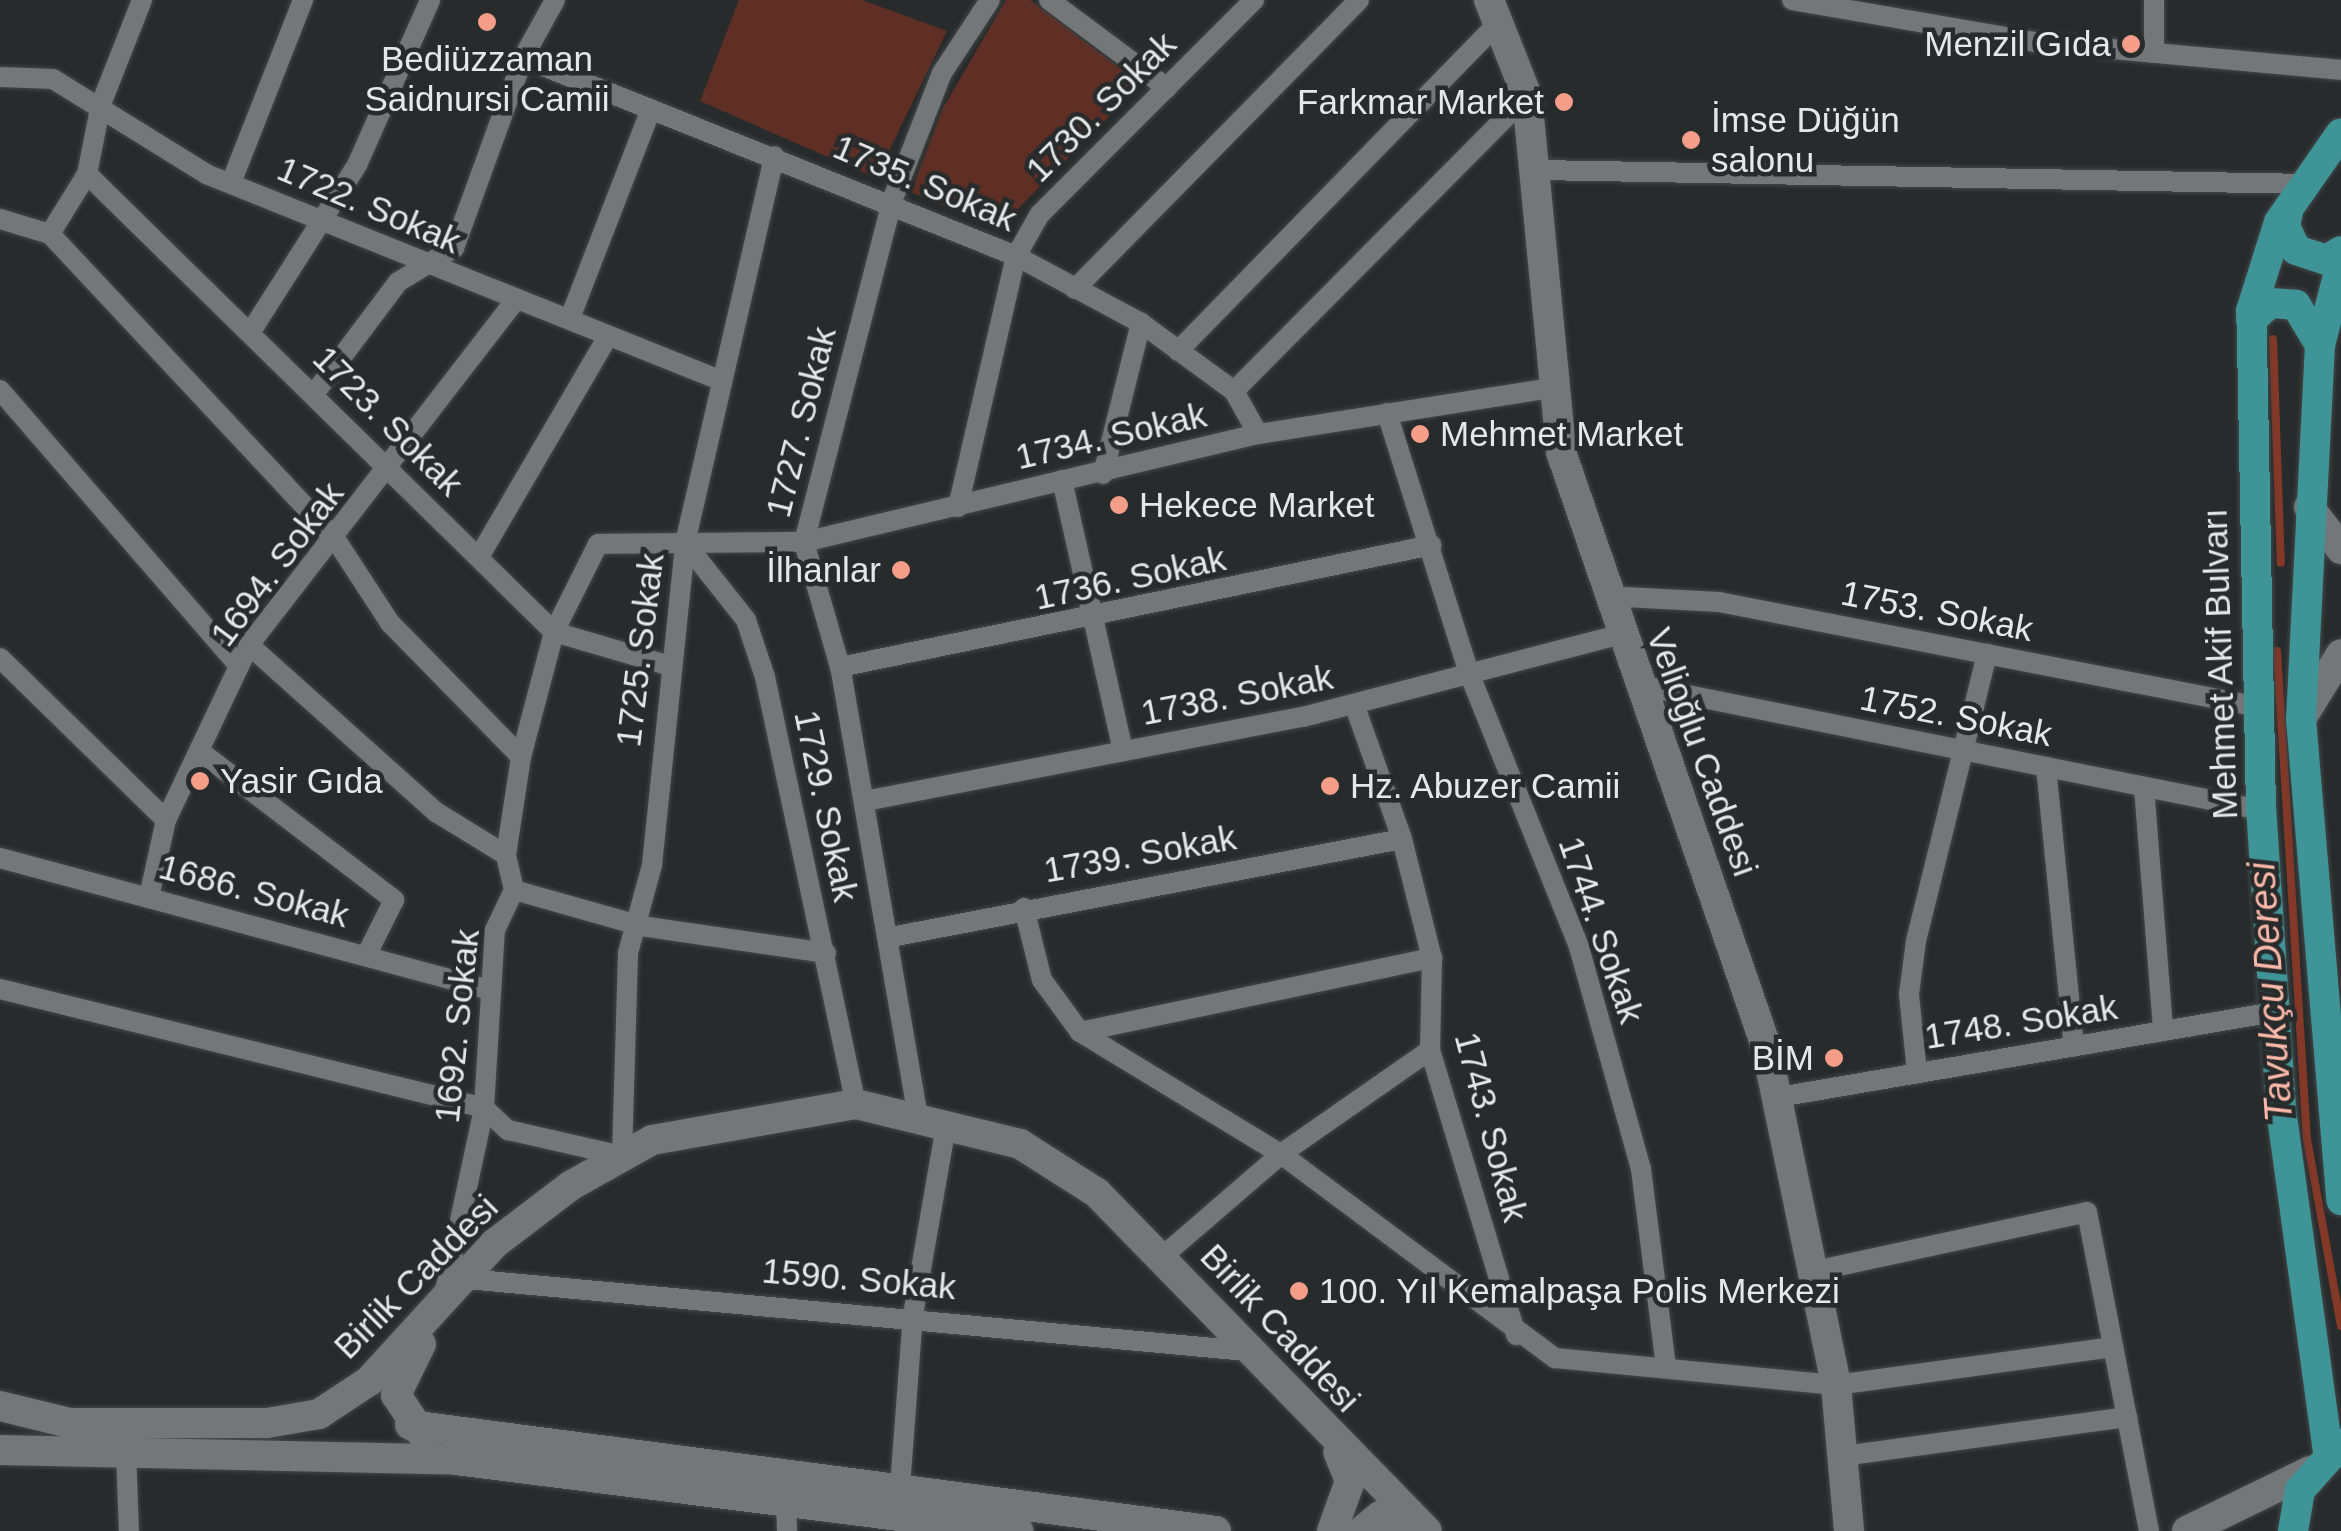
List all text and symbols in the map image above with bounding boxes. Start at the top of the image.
marker: Bediüzzaman Saidnursi Camii [476,11,498,33]
street label: 1730. Sokak [1017,23,1185,191]
place label: Menzil Gıda [1924,23,2111,65]
marker: Menzil Gıda [2120,33,2142,55]
place label: Bediüzzaman Saidnursi Camii [364,38,610,120]
place label: Farkmar Market [1297,81,1544,123]
marker: Farkmar Market [1553,91,1575,113]
place label: İmse Düğün salonu [1711,99,1900,181]
street label: 1735. Sokak [827,126,1023,240]
marker: İmse Düğün salonu [1680,129,1702,151]
street label: 1722. Sokak [271,148,467,262]
street label: 1727. Sokak [757,323,845,521]
street label: 1723. Sokak [304,337,472,505]
street label: 1734. Sokak [1011,394,1211,478]
place label: Mehmet Market [1440,413,1683,455]
marker: Mehmet Market [1409,423,1431,445]
street label: 1694. Sokak [202,474,352,654]
place label: Hekece Market [1139,484,1374,526]
marker: Hekece Market [1108,494,1130,516]
street label: Mehmet Akif Bulvarı [2194,507,2246,821]
street label: 1736. Sokak [1030,537,1230,619]
place label: İlhanlar [766,549,881,591]
street label: 1725. Sokak [607,551,673,749]
marker: İlhanlar [890,559,912,581]
street label: 1753. Sokak [1837,572,2037,650]
street label: Velioğlu Caddesi [1638,622,1766,882]
street label: 1738. Sokak [1137,656,1337,734]
street label: 1752. Sokak [1856,677,2056,755]
street label: 1729. Sokak [785,706,867,906]
place label: Yasir Gıda [220,760,383,802]
place label: Hz. Abuzer Camii [1350,765,1622,807]
marker: Yasir Gıda [189,770,211,792]
marker: Hz. Abuzer Camii [1319,775,1341,797]
street label: 1739. Sokak [1041,816,1239,892]
street label: 1744. Sokak [1549,831,1653,1029]
street label: 1686. Sokak [155,846,353,936]
water label: Tavukçu Deresi [2239,860,2303,1124]
street label: 1692. Sokak [426,927,488,1125]
street label: 1748. Sokak [1922,986,2120,1058]
street label: 1743. Sokak [1446,1028,1536,1226]
place label: BİM [1752,1037,1814,1079]
marker: BİM [1823,1047,1845,1069]
street label: Birlik Caddesi [326,1187,506,1367]
street label: Birlik Caddesi [1192,1235,1368,1421]
street label: 1590. Sokak [760,1250,958,1308]
place label: 100. Yıl Kemalpaşa Polis Merkezi [1319,1270,1840,1312]
marker: 100. Yıl Kemalpaşa Polis Merkezi [1288,1280,1310,1302]

